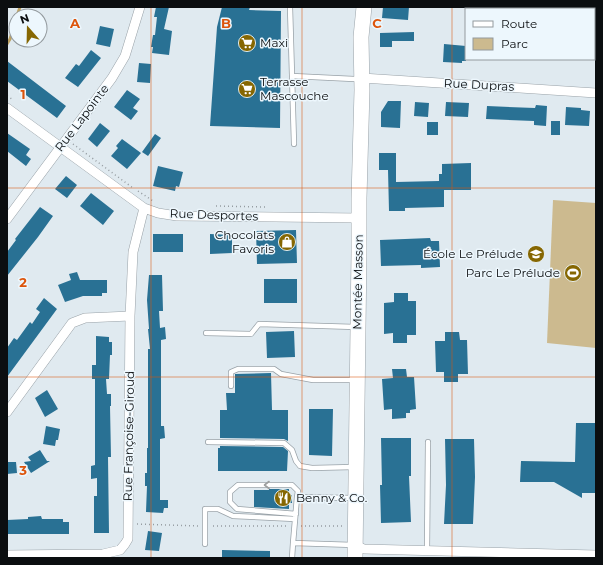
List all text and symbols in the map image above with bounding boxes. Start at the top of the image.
north arrow [8,8,48,48]
legend [465,8,595,60]
text: N [18,11,31,27]
text: A [69,15,81,31]
text: B [221,15,231,31]
text: C [372,15,382,31]
text: Route [501,16,537,31]
supermarket icon: Maxi [237,33,257,53]
place label: Maxi [260,35,288,50]
text: Parc [501,36,528,51]
place label: Terrasse Mascouche [260,74,329,103]
street label: Rue Dupras [443,75,515,94]
supermarket icon: Terrasse Mascouche [237,79,257,99]
street label: Rue Lapointe [51,81,112,154]
text: 1 [20,86,26,102]
street label: Rue Desportes [170,205,259,224]
place label: Chocolats Favoris [215,227,274,256]
shop icon: Chocolats Favoris [277,232,297,252]
street label: Montée Masson [349,234,366,330]
school or university icon: École Le Prélude [526,244,546,264]
place label: École Le Prélude [423,246,523,261]
sports icon: Parc Le Prélude [563,263,583,283]
place label: Parc Le Prélude [466,265,560,280]
text: 2 [19,274,27,290]
street label: Rue Françoise-Giroud [120,371,137,501]
text: 3 [18,462,27,478]
one-way arrow [264,481,270,489]
restaurant icon: Benny & Co. [273,488,293,508]
place label: Benny & Co. [296,490,367,505]

